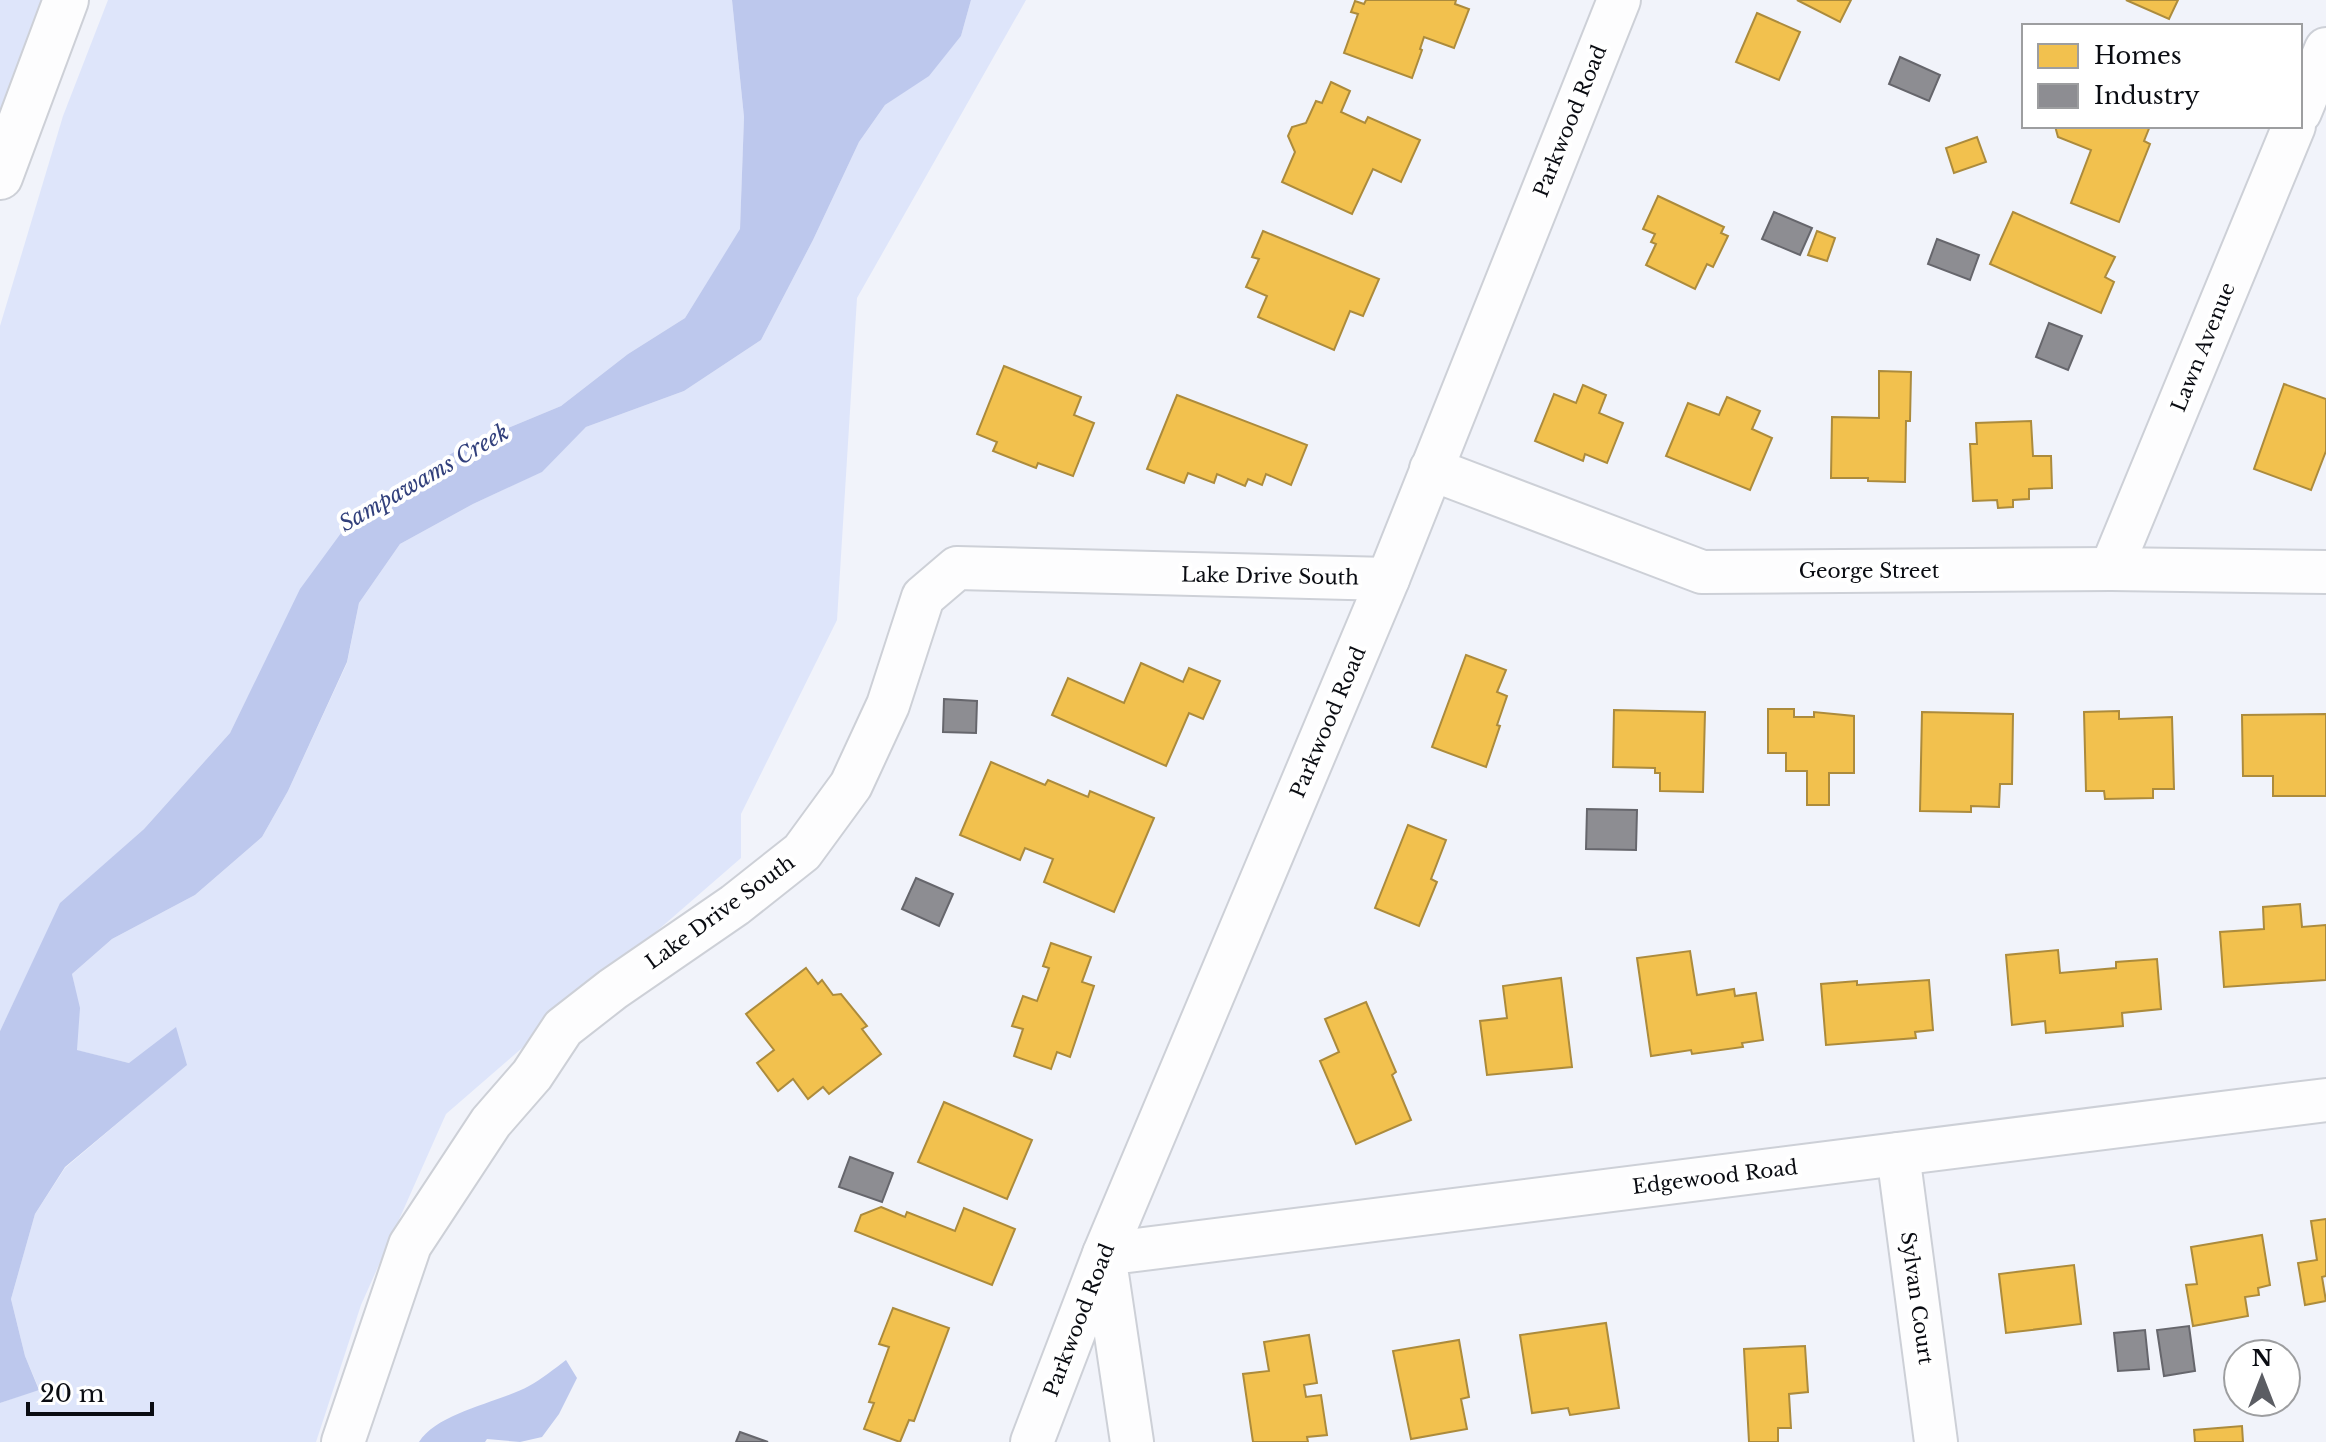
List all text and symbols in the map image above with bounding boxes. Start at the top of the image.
legend [2022,24,2302,128]
text: Homes [2094,41,2182,70]
street label: Parkwood Road [1529,42,1611,200]
text: Industry [2094,81,2200,110]
street label: Lawn Avenue [2166,279,2240,415]
water label: Sampawams Creek [334,418,514,538]
street label: George Street [1799,559,1940,583]
street label: Lake Drive South [1181,562,1359,590]
street label: Parkwood Road [1285,643,1371,801]
street label: Lake Drive South [641,850,799,974]
street label: Edgewood Road [1631,1155,1799,1199]
street label: Sylvan Court [1896,1230,1938,1366]
street label: Parkwood Road [1039,1240,1119,1400]
north arrow [2222,1338,2302,1418]
text: N [2252,1345,2273,1372]
scale bar [28,1366,152,1416]
text: 20 m [40,1379,105,1408]

